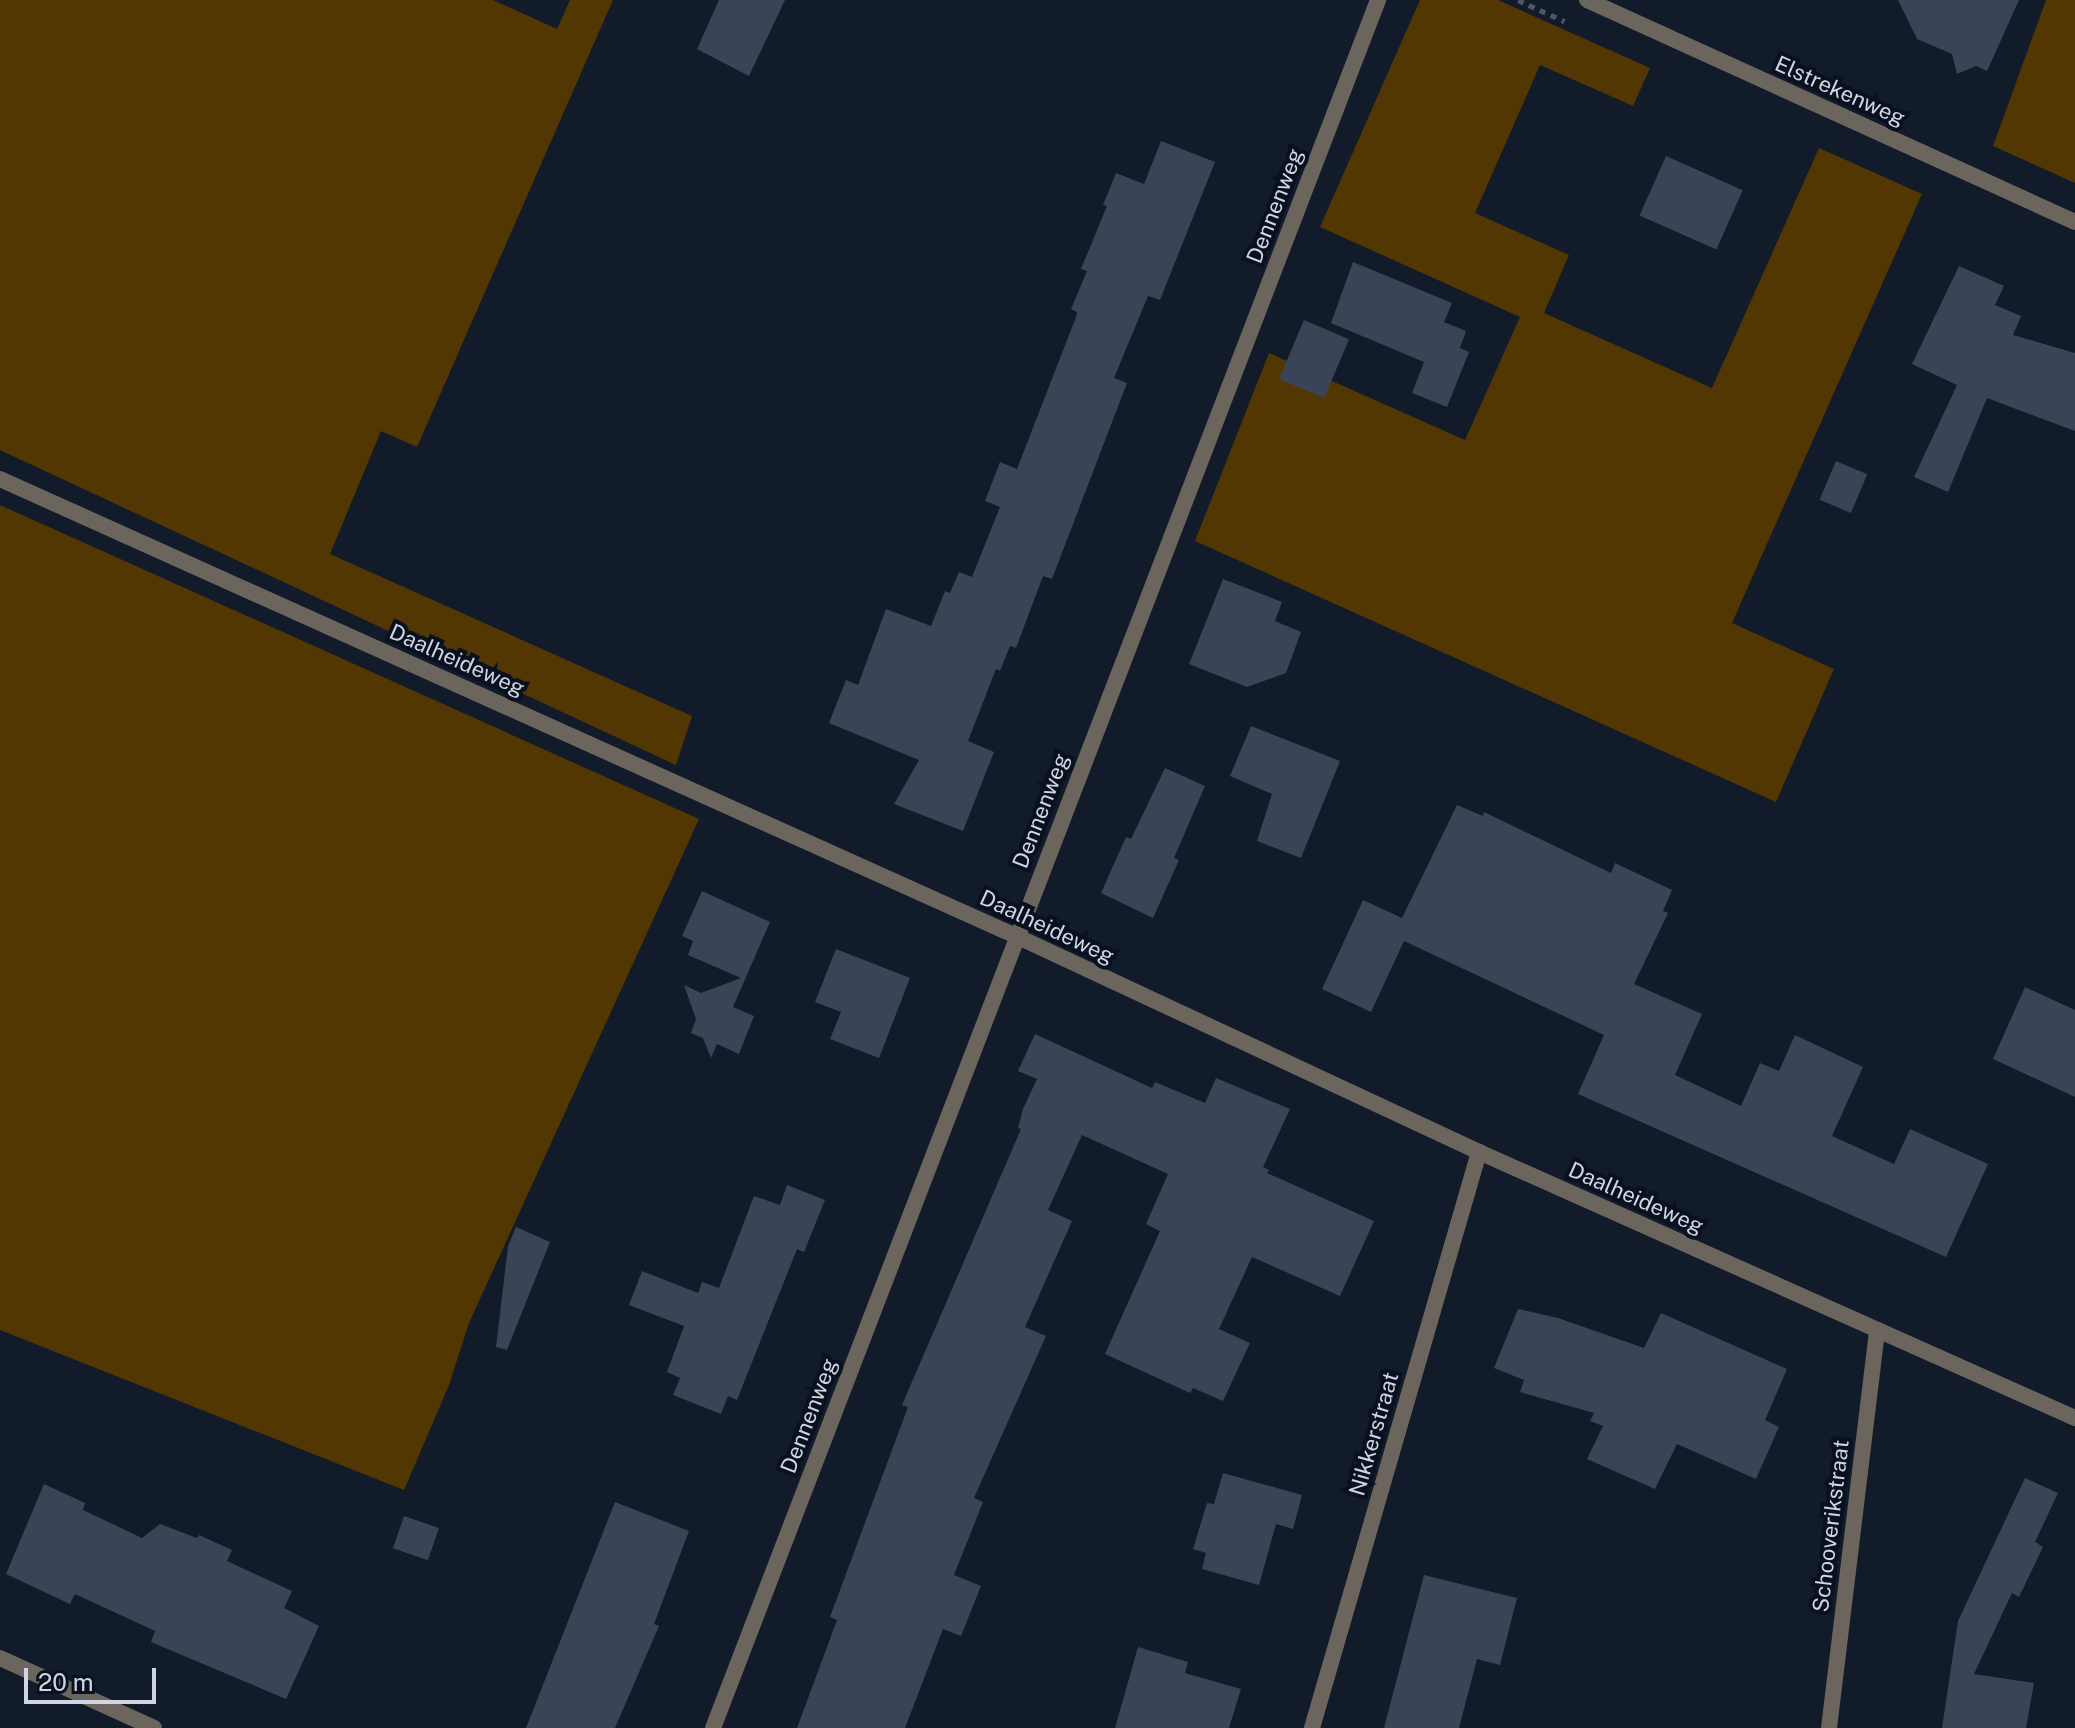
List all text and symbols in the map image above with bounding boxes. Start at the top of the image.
street label: Elstrekenweg [1771,51,1909,131]
street label: Dennenweg [1241,145,1309,267]
street label: Daalheideweg [385,618,529,702]
street label: Dennenweg [1007,750,1075,872]
street label: Daalheideweg [976,884,1118,970]
street label: Daalheideweg [1564,1156,1708,1240]
street label: Dennenweg [775,1355,843,1477]
street label: Nikkerstraat [1344,1369,1404,1499]
street label: Schooverikstraat [1807,1438,1855,1614]
scale bar [28,1652,160,1702]
text: 20 m [38,1668,94,1696]

